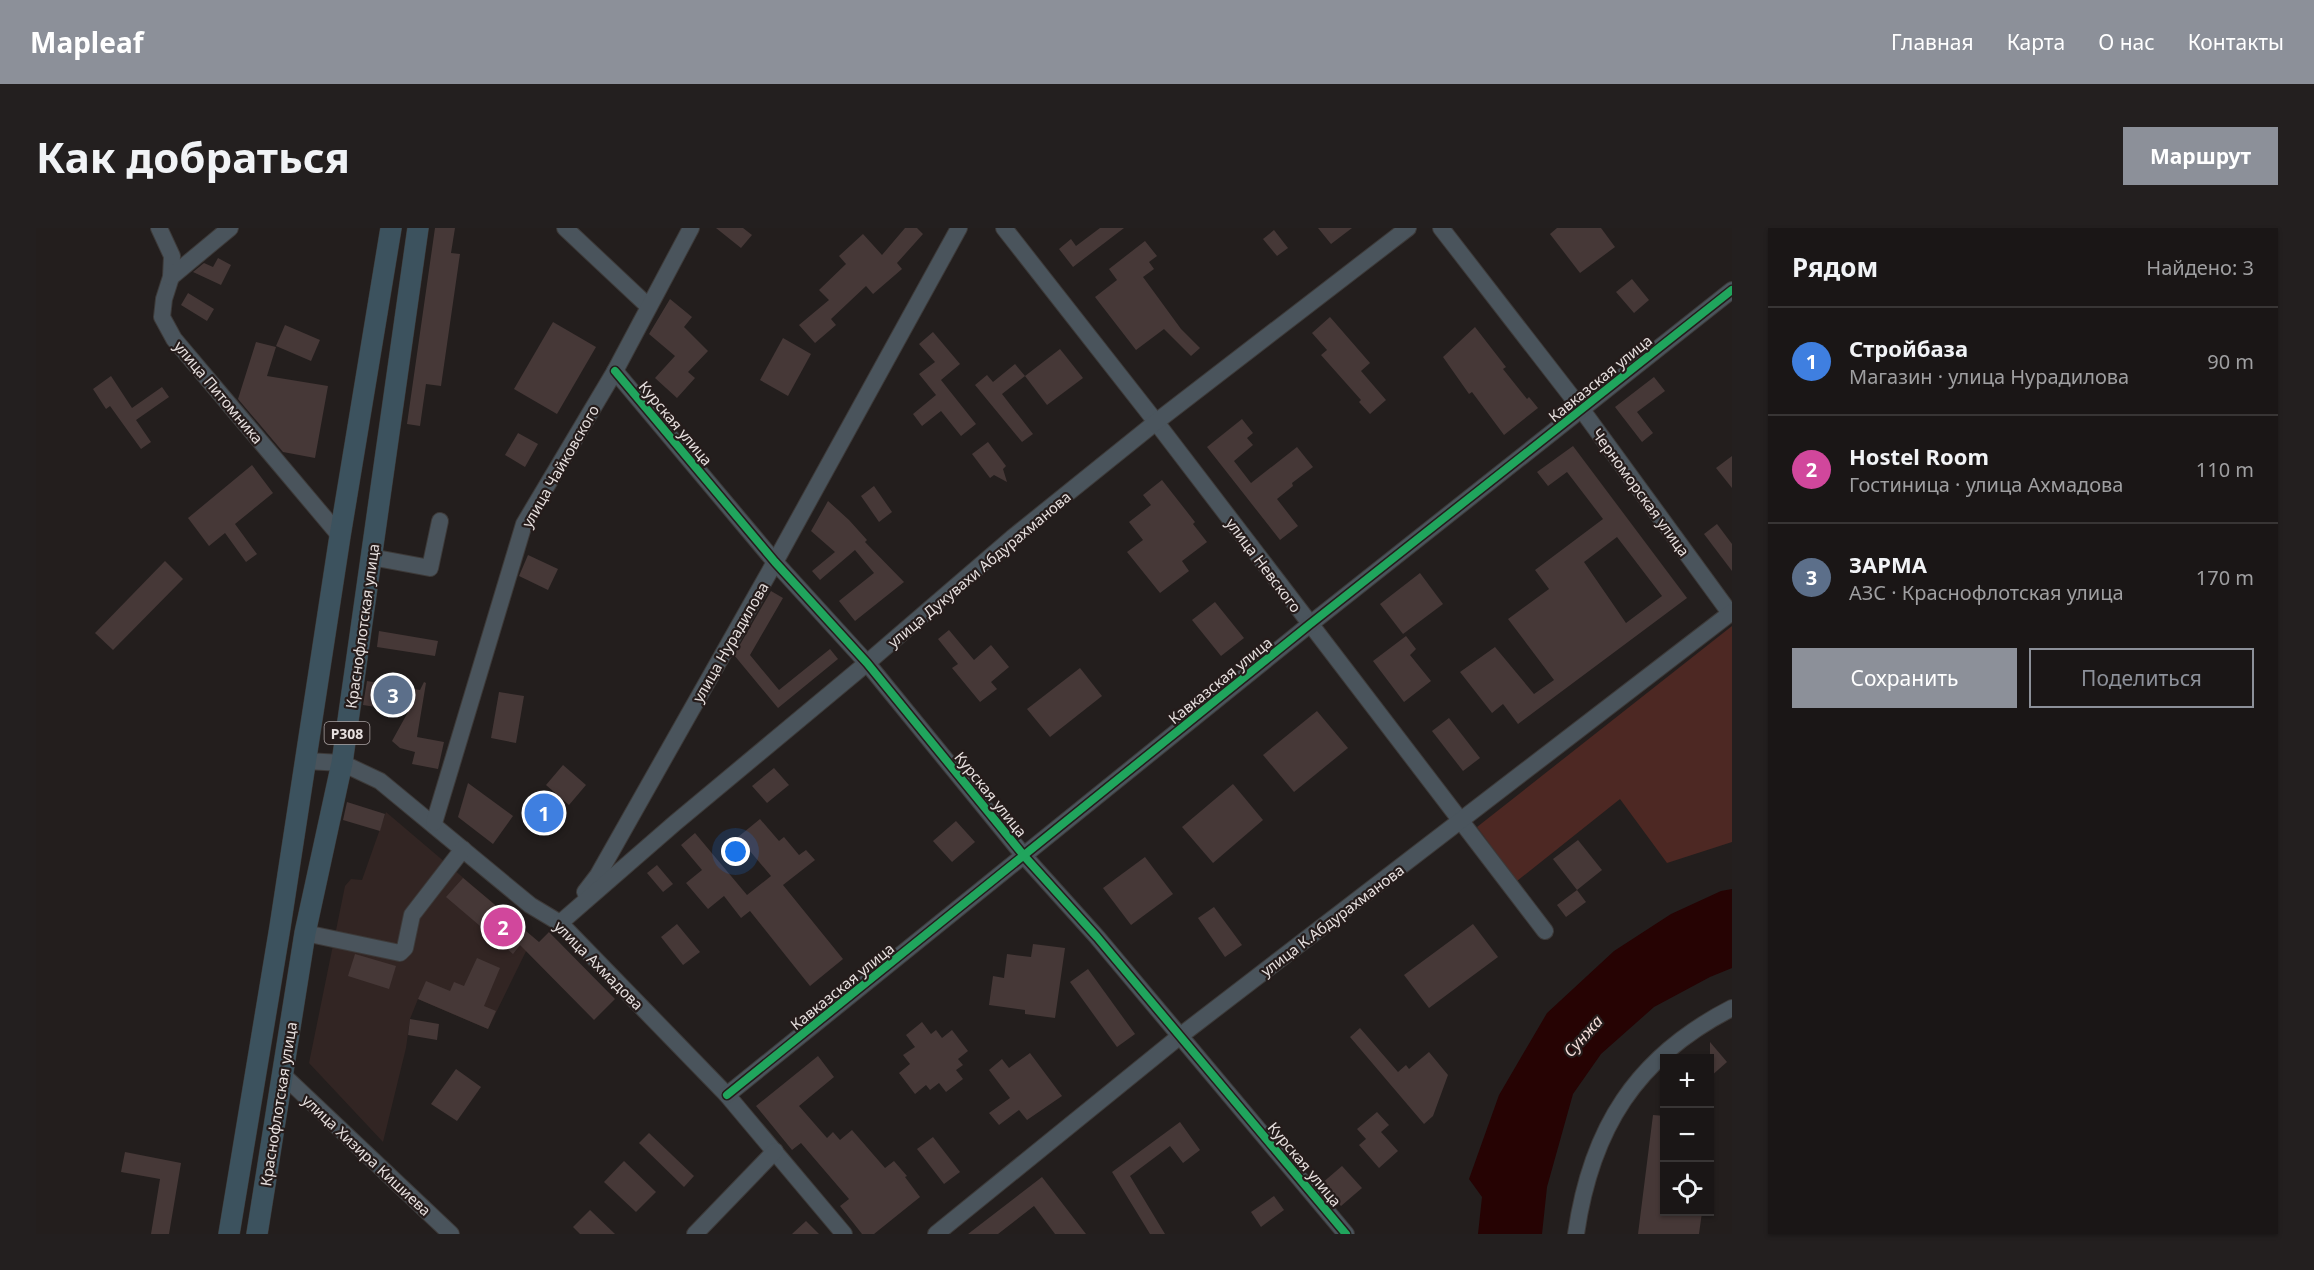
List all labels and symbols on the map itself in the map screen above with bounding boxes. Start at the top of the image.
street label: Кавказская улица [1544,330,1656,426]
street label: улица Питомника [170,336,268,448]
street label: Курская улица [635,377,717,469]
street label: улица Чайковского [517,401,603,531]
street label: Черноморская улица [1588,424,1694,560]
street label: улица Дукувахи Абдурахманова [883,486,1075,652]
street label: улица Невского [1222,514,1306,616]
street label: Краснофлотская улица [341,542,383,710]
street label: улица Нурадилова [687,578,773,706]
street label: Кавказская улица [1164,632,1276,728]
pin: 3 [374,672,412,718]
road number: P308 [324,722,370,744]
street label: Курская улица [950,747,1032,841]
pin: 1 [524,790,564,836]
your location [721,837,750,866]
street label: улица К.Абдурахманова [1256,859,1408,981]
pin: 2 [484,904,522,950]
street label: улица Ахмадова [550,916,648,1014]
street label: Кавказская улица [786,938,898,1034]
water label: Сунжа [1558,1010,1608,1062]
street label: Краснофлотская улица [255,1020,301,1188]
street label: улица Хизира Кишиева [298,1090,436,1220]
street label: Курская улица [1264,1118,1346,1210]

